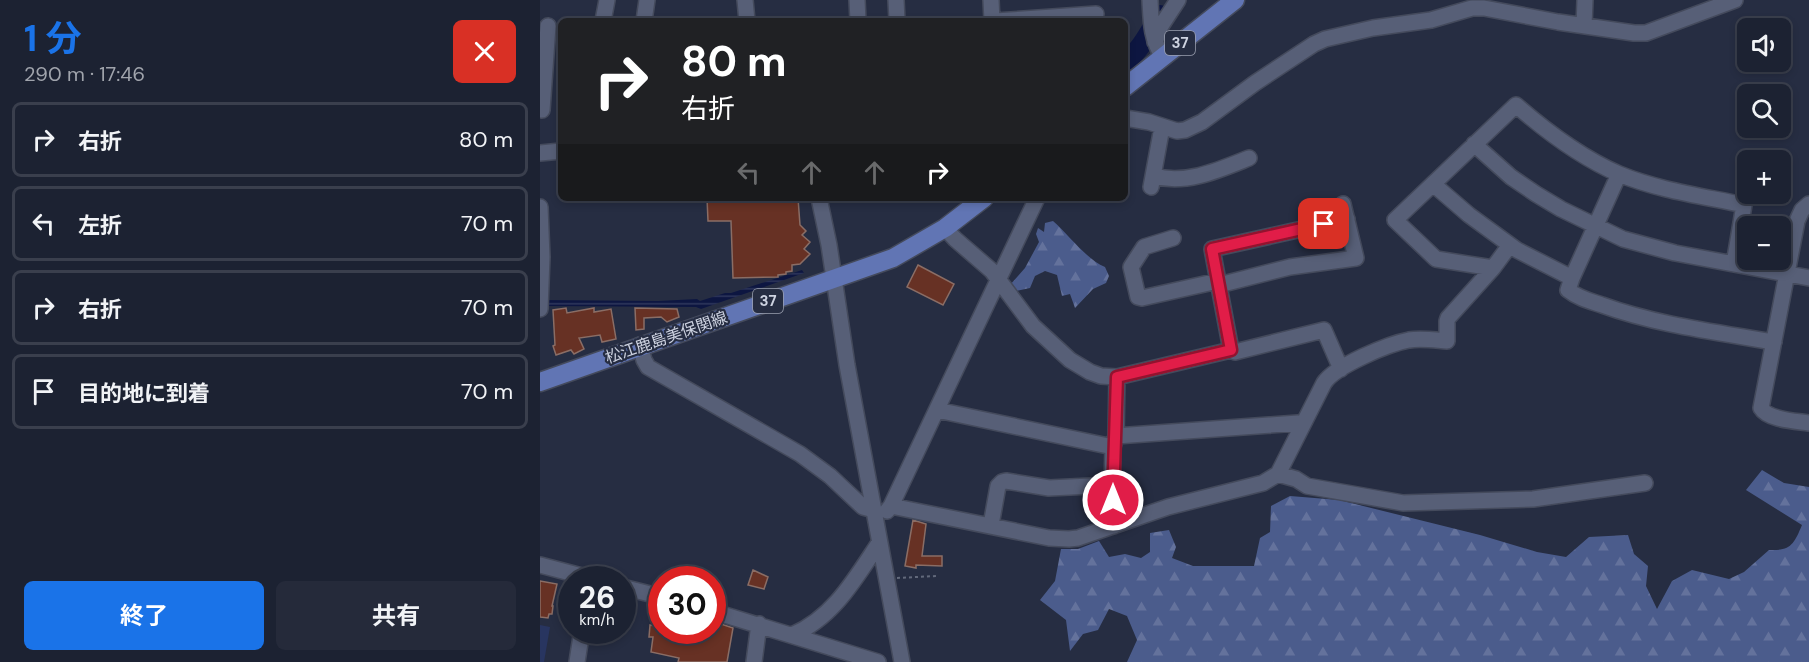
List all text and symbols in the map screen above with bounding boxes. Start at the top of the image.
text: 1 分 [24,15,82,62]
map controls [1737,18,1791,270]
button: sound [1737,18,1791,72]
button: close [453,20,516,83]
road number: 37 [1165,31,1195,55]
text: 80 m [681,34,787,89]
icon: right [582,42,660,120]
text: 290 m · 17:46 [24,61,145,87]
button: search [1737,84,1791,138]
text: 右折 [681,91,735,126]
icon: right [27,123,60,156]
text: 80 m [459,125,513,154]
text: 右折 [78,127,122,156]
button: + [1737,150,1791,204]
icon: left [732,156,765,189]
icon: ahead [795,156,828,189]
icon: ahead [858,156,891,189]
icon: right [921,156,954,189]
pin [1298,198,1349,249]
icon: left [27,207,60,240]
icon: arrive [1307,207,1340,240]
text: 70 m [461,209,513,238]
text: 左折 [78,211,122,240]
button: − [1737,216,1791,270]
road number: 37 [753,289,783,313]
icon: right [27,291,60,324]
text: 70 m [461,293,513,322]
text: 右折 [78,295,122,324]
street label: 松江鹿島美保関線 [602,307,730,368]
icon: arrive [27,375,60,408]
text: 70 m [461,377,513,406]
text: 目的地に到着 [78,379,210,408]
position arrow [1081,468,1145,532]
speed limit sign: 30 [648,566,726,644]
text: 26 [579,578,615,617]
button: 終了 [24,581,264,650]
button: 共有 [276,581,516,650]
text: km/h [579,610,615,630]

